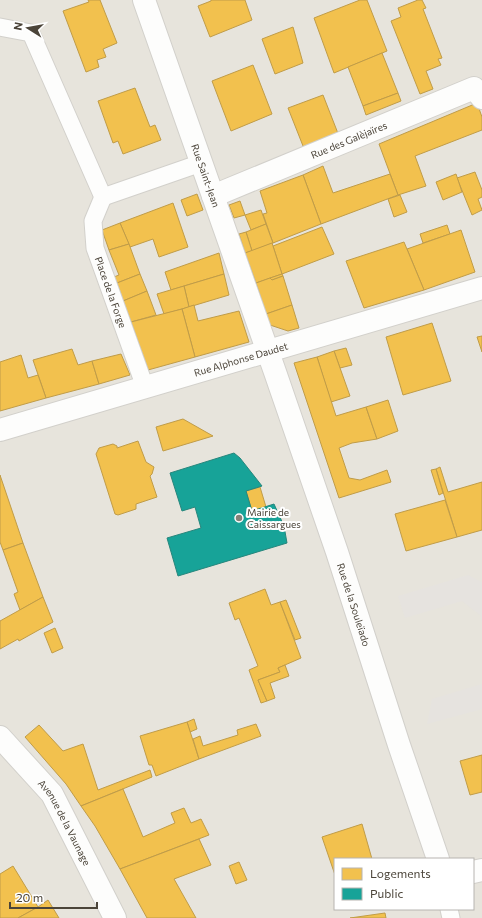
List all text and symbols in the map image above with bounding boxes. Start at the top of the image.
north arrow [8,8,48,48]
text: N [11,21,25,31]
street label: Rue des Galèjaïres [309,119,389,161]
street label: Rue Saint-Jean [189,142,222,209]
street label: Place de la Forge [93,255,129,329]
street label: Rue Alphonse Daudet [192,340,289,379]
place label: Mairie de Caissargues [247,506,301,530]
marker: Mairie de Caissargues [234,513,244,523]
street label: Rue de la Souleïado [335,561,373,648]
street label: Avenue de la Vaunage [36,777,93,867]
legend [334,858,474,910]
text: Logements [370,866,431,880]
scale bar [10,884,97,910]
text: Public [370,886,403,900]
text: 20 m [16,890,43,904]

